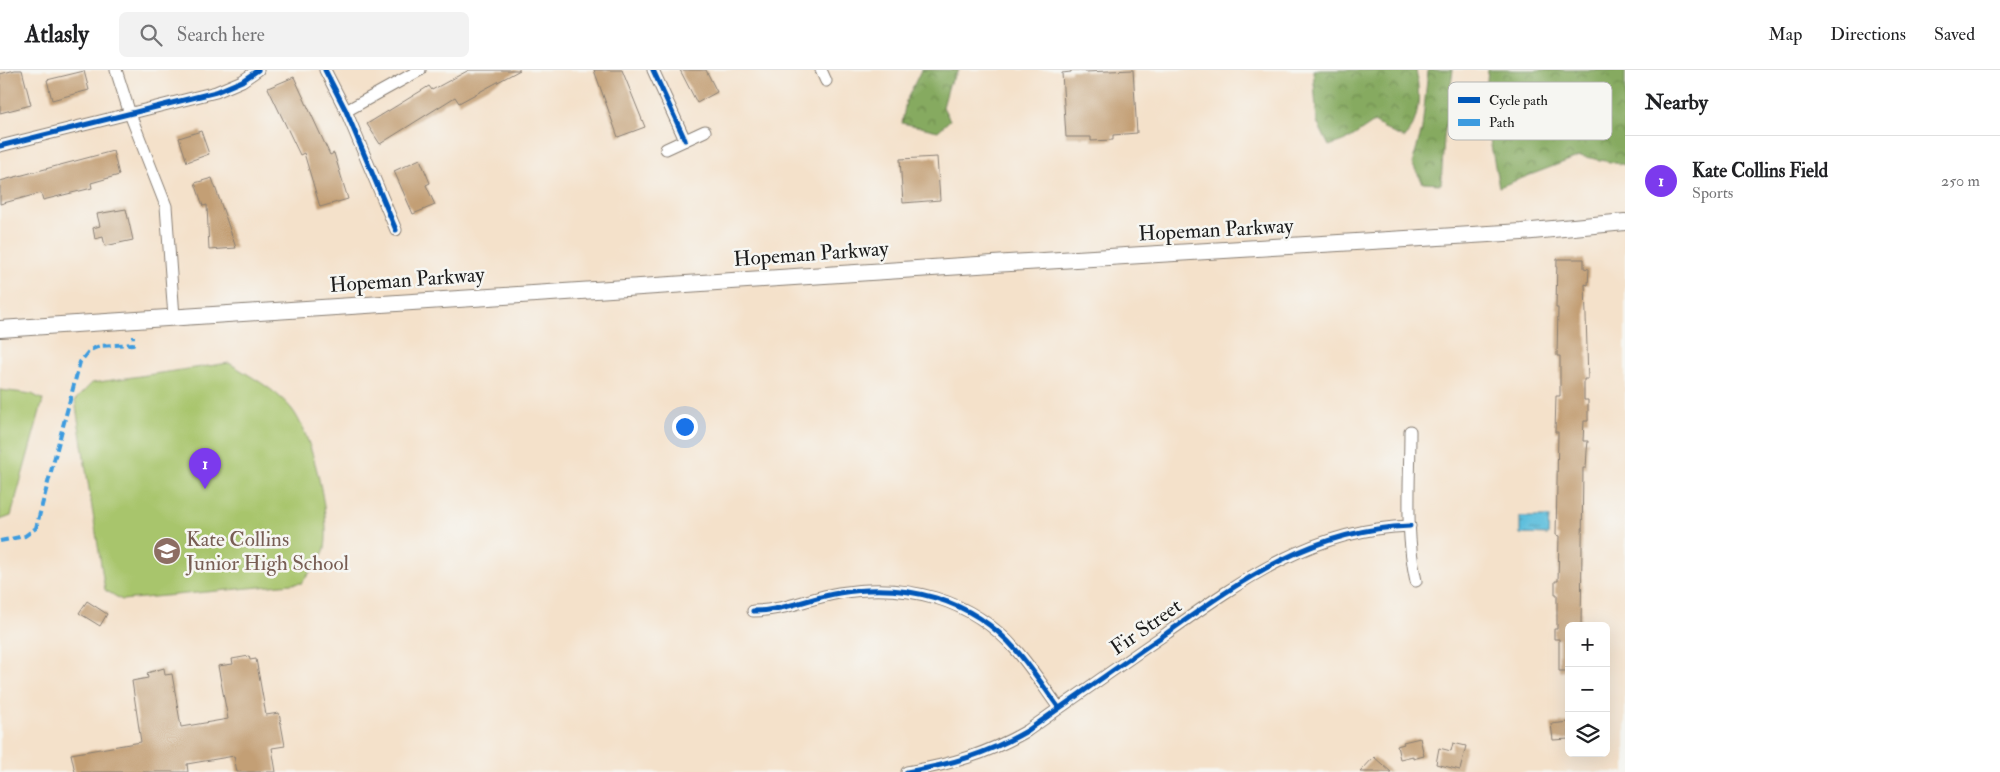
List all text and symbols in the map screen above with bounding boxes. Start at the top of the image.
search box [119,12,469,57]
text: Atlasly [25,19,89,50]
icon: search [137,21,165,49]
text: Search here [177,23,265,47]
text: Map [1769,23,1802,46]
text: Directions [1830,23,1906,46]
text: Saved [1934,23,1975,46]
legend [1448,82,1612,140]
text: Nearby [1645,89,1708,116]
text: Cycle path [1489,92,1549,110]
text: Path [1489,114,1515,131]
text: Kate Collins Field [1692,159,1828,183]
text: 1 [1658,171,1664,191]
text: 250 m [1941,171,1980,191]
text: Sports [1692,183,1733,203]
street label: Hopeman Parkway [1138,212,1295,248]
street label: Hopeman Parkway [733,235,890,273]
street label: Hopeman Parkway [329,261,486,299]
your location [672,414,698,440]
pin: 1 [189,448,221,489]
place label: Kate Collins Junior High School [185,526,349,577]
school or university icon: Kate Collins Junior High School [152,536,182,566]
street label: Fir Street [1105,592,1187,661]
map controls [1565,622,1610,757]
button: + [1565,622,1610,667]
button: − [1565,667,1610,712]
button: layers [1565,712,1610,757]

